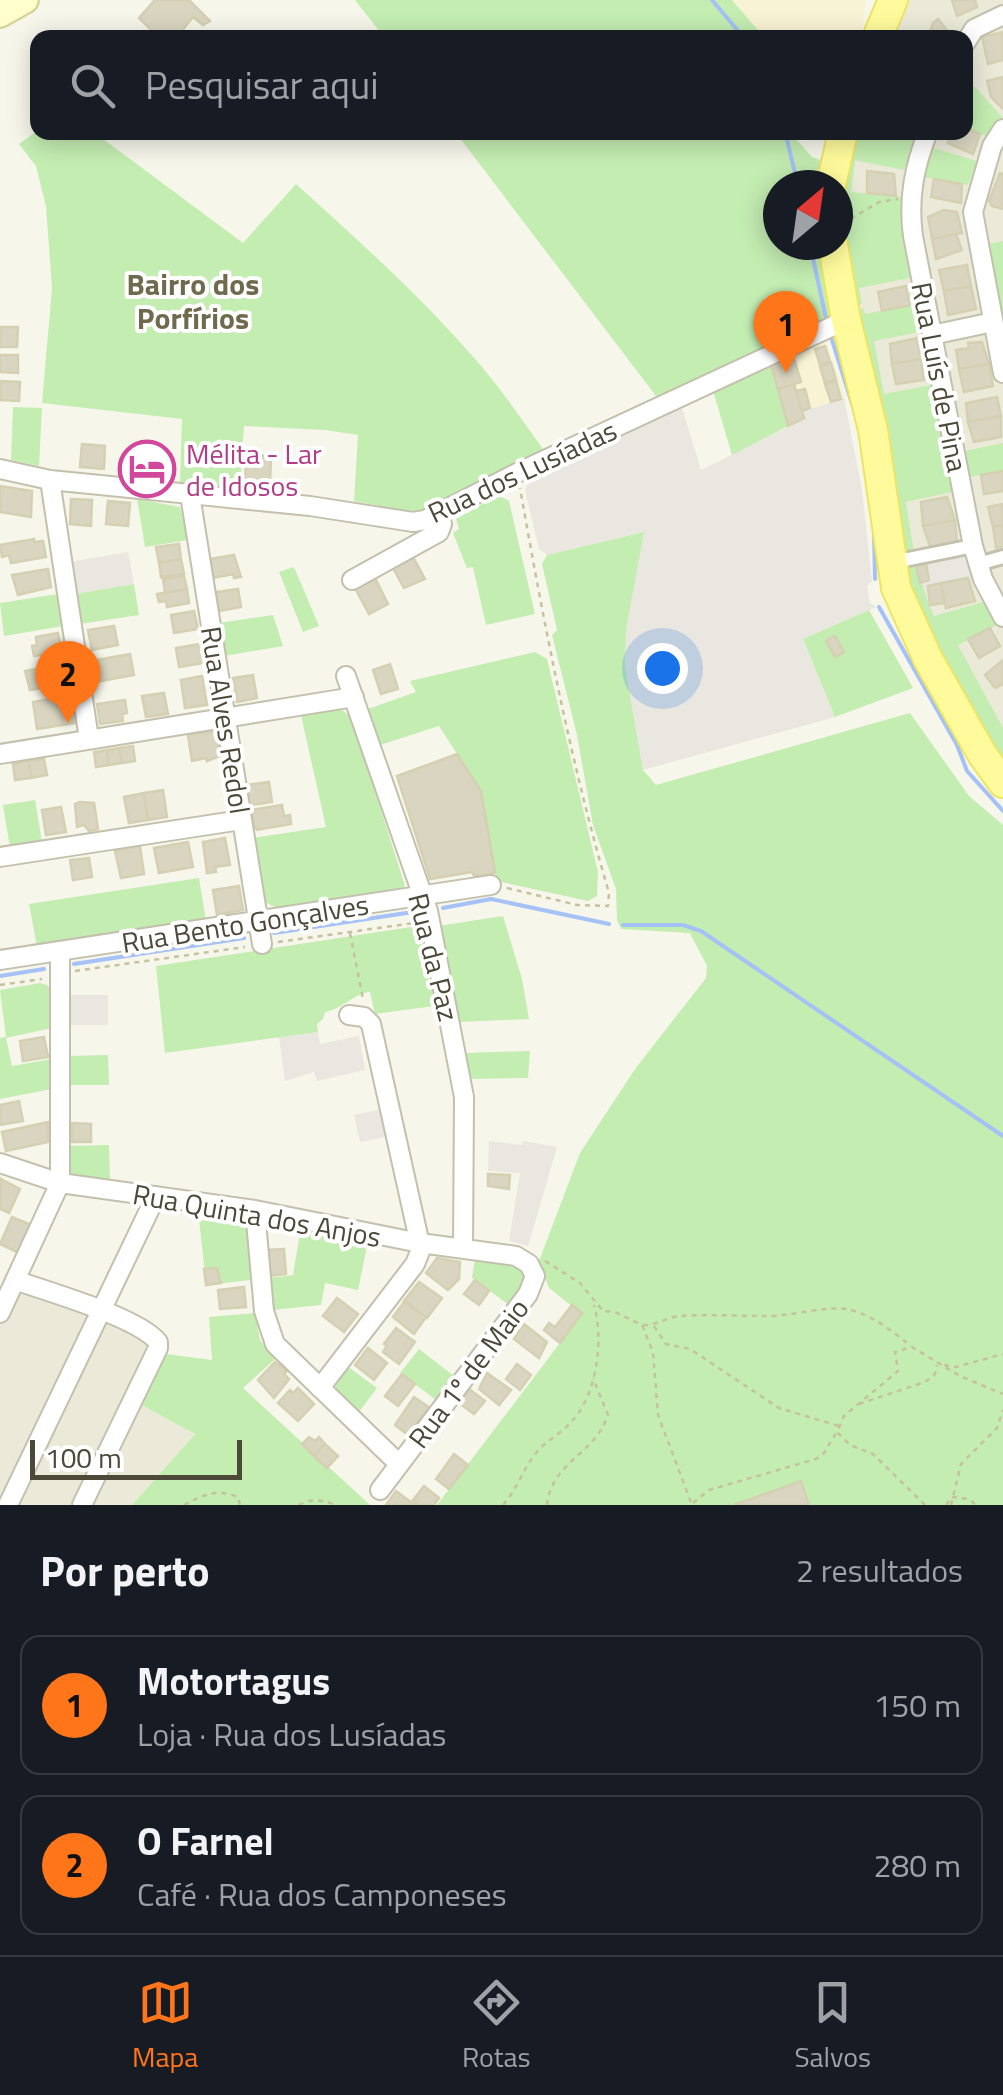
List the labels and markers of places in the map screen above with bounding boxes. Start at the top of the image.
pin: 1 [754,290,818,373]
place label: Mélita - Lar de Idosos [186,432,322,507]
hotel icon: Mélita - Lar de Idosos [117,439,177,499]
pin: 2 [36,640,100,723]

